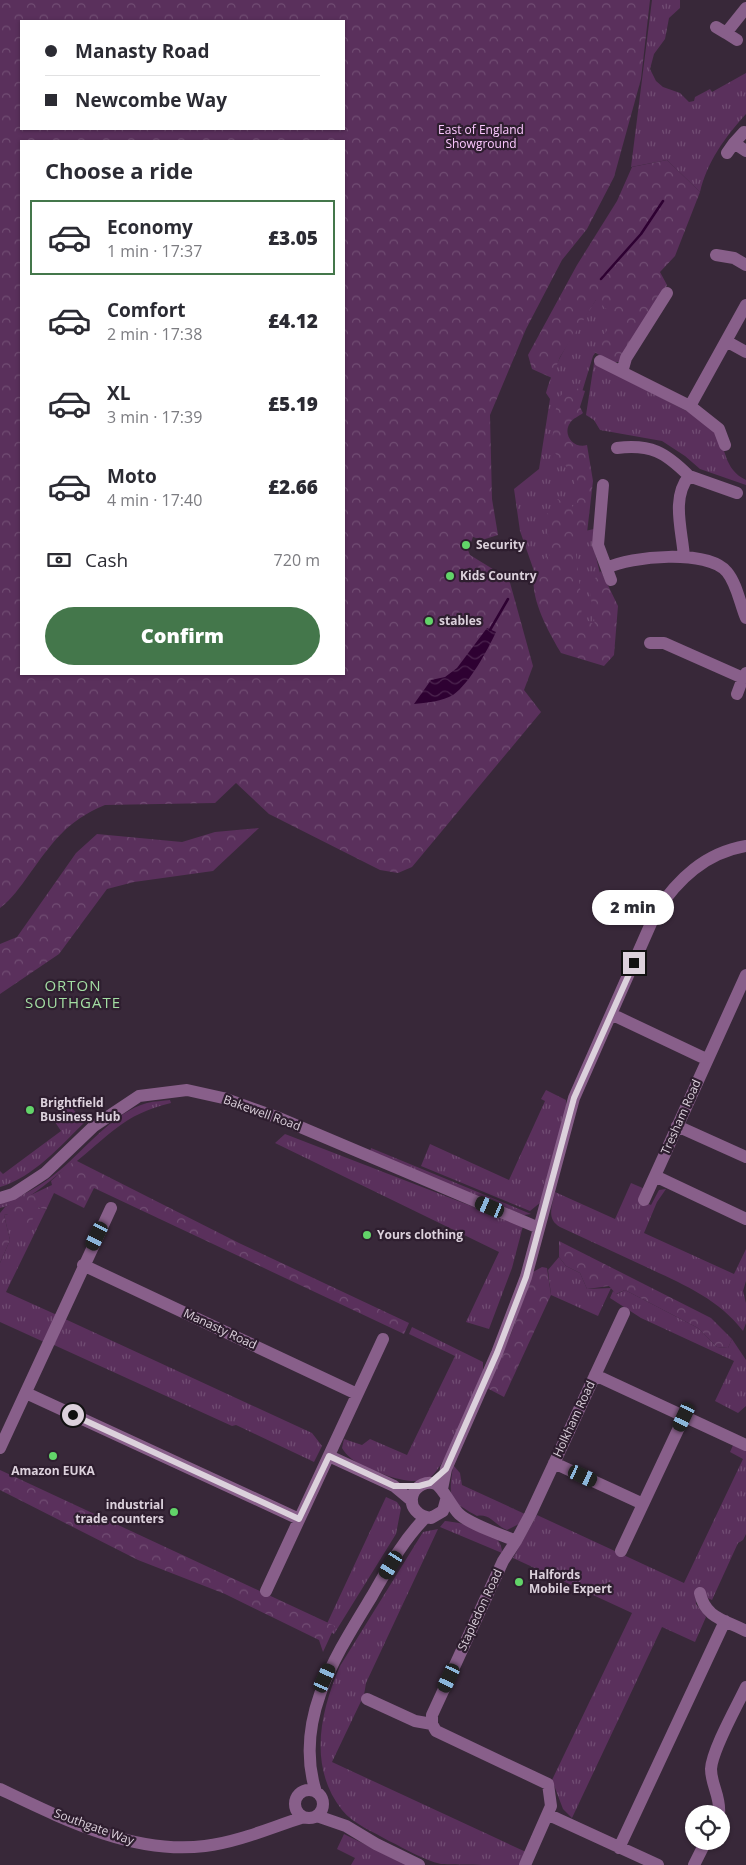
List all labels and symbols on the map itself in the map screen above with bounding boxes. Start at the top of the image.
park label: East of England Showground [438,121,524,152]
place label: Security [476,536,525,553]
marker: Security [460,539,472,551]
place label: Kids Country [460,567,537,584]
marker: Kids Country [444,570,456,582]
place label: stables [439,612,482,629]
marker: stables [423,615,435,627]
callout: 2 min [593,890,675,926]
route end [623,952,645,974]
district label: ORTON SOUTHGATE [25,975,121,1012]
street label: Tresham Road [656,1076,705,1157]
street label: Bakewell Road [221,1091,303,1134]
place label: Brightfield Business Hub [40,1094,121,1125]
marker: Brightfield Business Hub [24,1104,36,1116]
car [473,1194,506,1220]
car [83,1219,110,1253]
place label: Yours clothing [377,1226,463,1243]
marker: Yours clothing [361,1229,373,1241]
street label: Manasty Road [181,1304,260,1353]
street label: Holkham Road [548,1378,599,1460]
car [670,1400,697,1434]
route start [62,1404,84,1426]
marker: Amazon EUKA [47,1450,59,1462]
place label: Amazon EUKA [11,1462,96,1479]
car [566,1463,599,1489]
place label: industrial trade counters [75,1496,164,1527]
marker: industrial trade counters [168,1506,180,1518]
car [376,1548,405,1582]
street label: Stapledon Road [453,1566,506,1653]
place label: Halfords Mobile Expert [529,1566,612,1597]
marker: Halfords Mobile Expert [513,1576,525,1588]
car [312,1661,337,1695]
car [435,1661,462,1695]
street label: Southgate Way [52,1804,137,1849]

